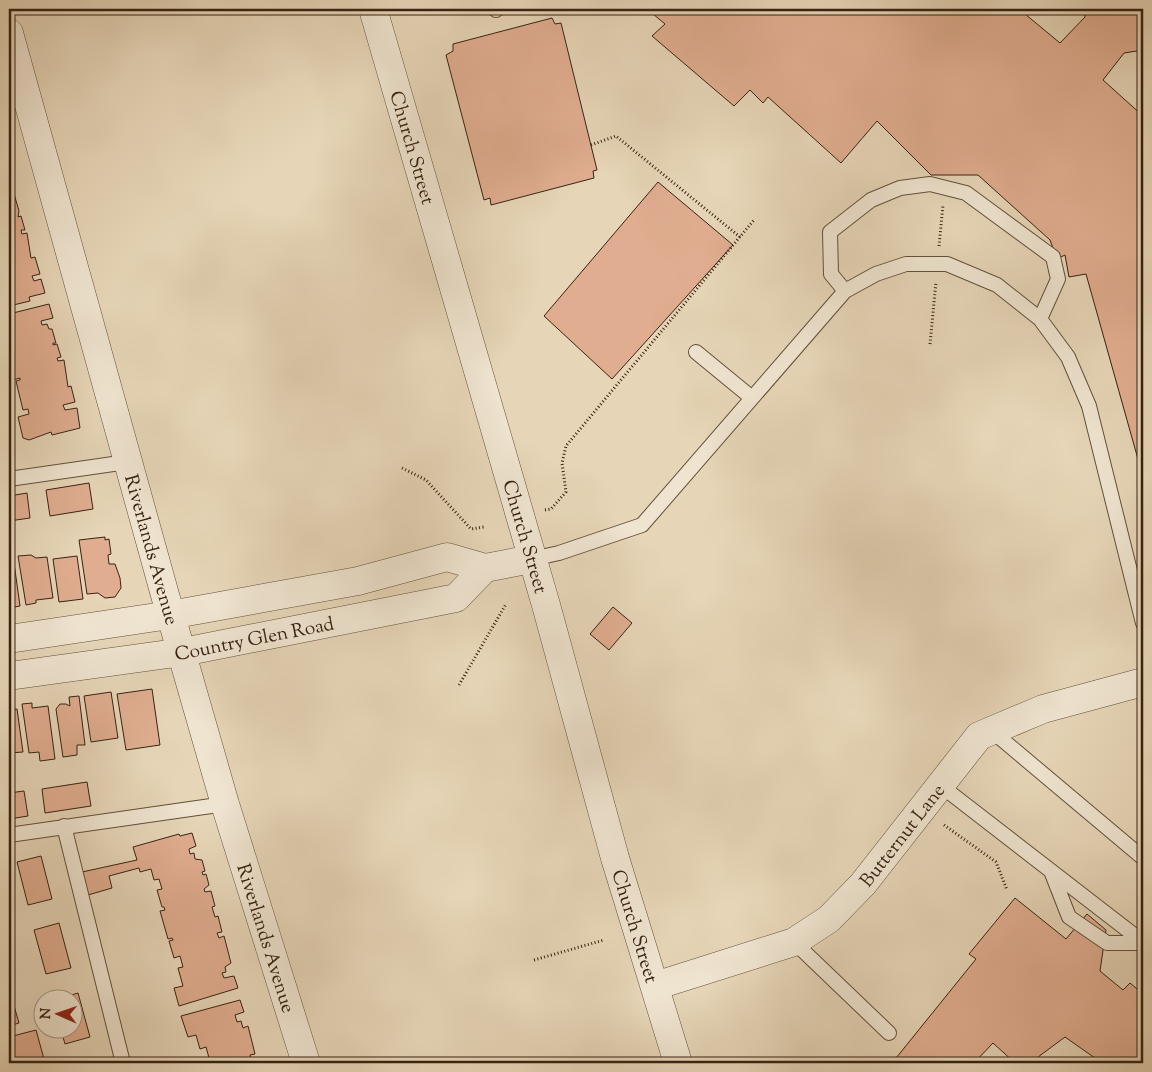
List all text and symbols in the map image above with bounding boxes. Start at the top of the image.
street label: Church Street [381,88,440,209]
street label: Riverlands Avenue [116,472,184,629]
street label: Church Street [494,477,553,597]
street label: Country Glen Road [173,611,337,669]
street label: Butternut Lane [854,779,953,894]
street label: Riverlands Avenue [228,861,301,1017]
street label: Church Street [603,867,664,987]
north arrow [32,990,82,1040]
text: N [37,1008,57,1020]

